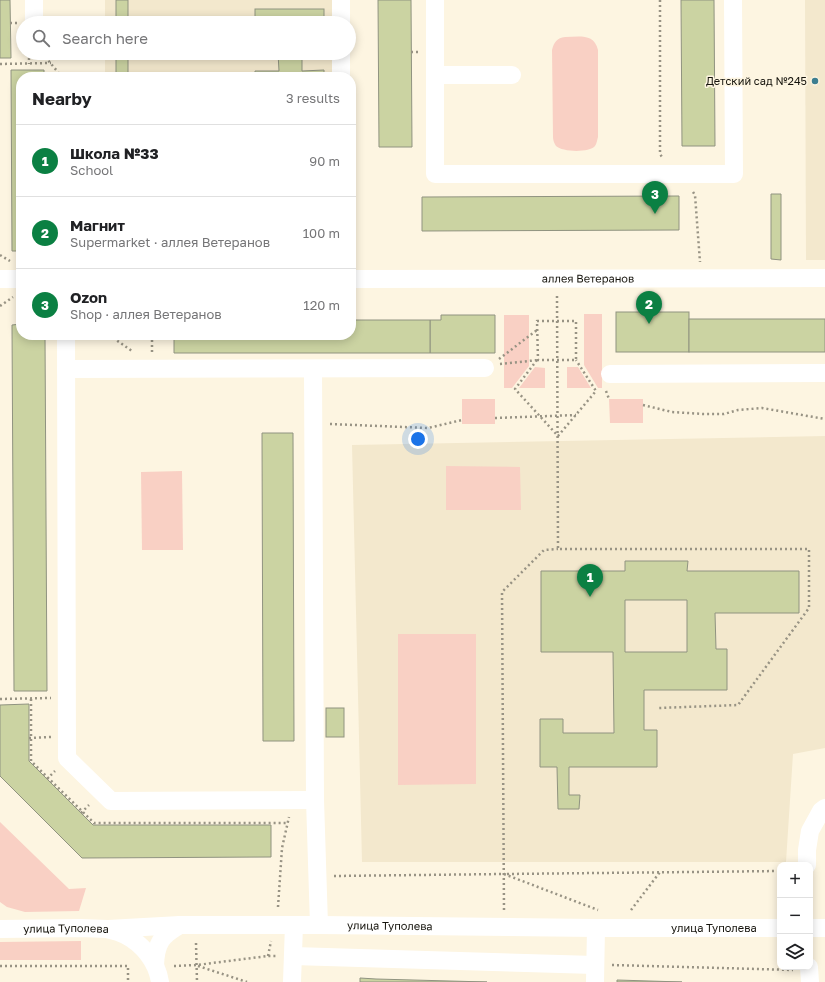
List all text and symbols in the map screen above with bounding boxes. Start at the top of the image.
search box [16,16,356,60]
icon: search [30,27,52,49]
text: Search here [62,29,148,47]
place label: Детский сад №245 [706,74,807,87]
marker: Детский сад №245 [810,76,820,86]
text: Nearby [32,88,92,109]
text: 3 results [286,90,340,106]
text: Школа №33 [70,144,159,162]
text: 1 [42,153,48,169]
text: 90 m [309,153,340,169]
text: School [70,162,113,178]
pin: 3 [642,181,668,214]
text: Магнит [70,216,125,234]
text: 2 [41,225,49,241]
text: 100 m [303,225,340,241]
text: Supermarket · аллея Ветеранов [70,234,270,250]
street label: аллея Ветеранов [542,271,634,285]
text: Ozon [70,288,107,306]
pin: 2 [636,291,662,324]
text: 3 [41,297,49,313]
text: 120 m [303,297,340,313]
text: Shop · аллея Ветеранов [70,306,222,322]
your location [408,429,428,449]
pin: 1 [577,564,603,597]
map controls [777,862,813,970]
button: + [777,862,813,898]
button: − [777,898,813,934]
street label: улица Туполева [347,918,433,932]
street label: улица Туполева [23,921,109,935]
street label: улица Туполева [671,921,757,934]
button: layers [777,934,813,970]

